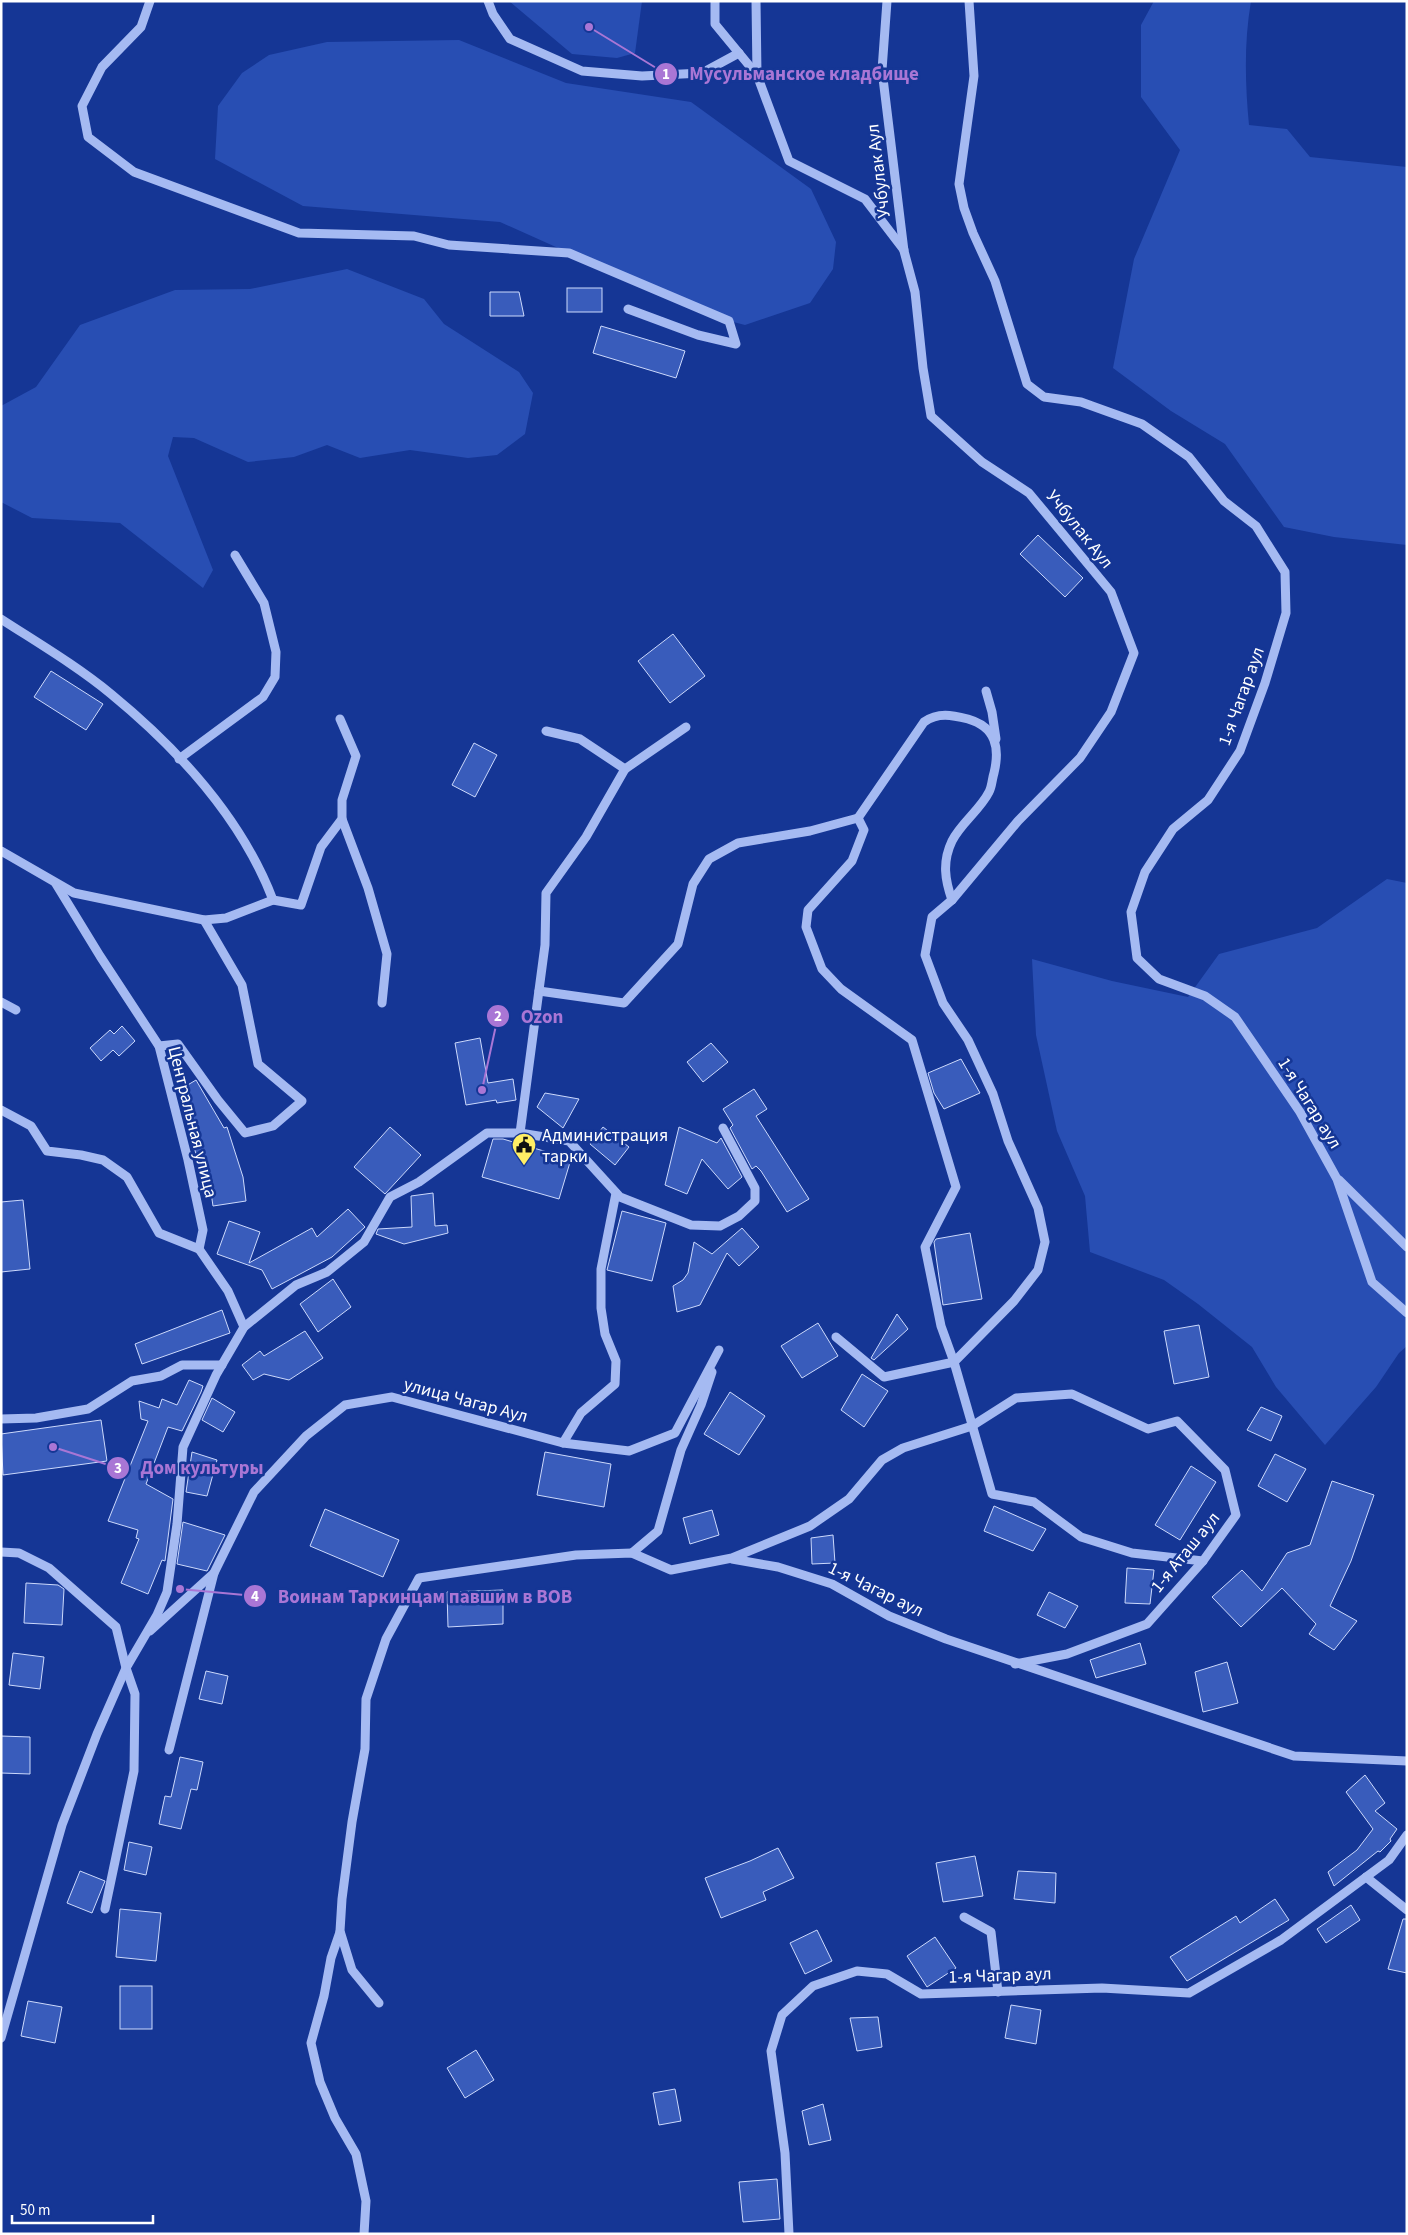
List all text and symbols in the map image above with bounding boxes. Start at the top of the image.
callout: Мусульманское кладбище [654,57,928,91]
text: Мусульманское кладбище [689,61,919,88]
text: 1 [662,64,670,85]
street label: Учбулак Аул [860,122,897,219]
street label: Учбулак Аул [1040,485,1119,574]
street label: 1-я Чагар аул [1212,643,1271,749]
callout: Ozon [486,999,574,1033]
text: Ozon [521,1004,563,1031]
text: 2 [494,1006,502,1027]
street label: Центральная улица [162,1044,223,1201]
street label: 1-я Чагар аул [1272,1053,1348,1154]
place label: Администрация тарки [542,1123,668,1169]
public building icon: Администрация тарки [511,1132,537,1166]
street label: улица Чагар Аул [401,1372,531,1429]
callout: Дом культуры [106,1451,274,1485]
text: Дом культуры [140,1455,264,1482]
text: 3 [114,1458,122,1479]
street label: 1-я Аташ аул [1145,1506,1226,1598]
street label: 1-я Чагар аул [824,1556,928,1623]
callout: Воинам Таркинцам павшим в ВОВ [243,1579,583,1613]
text: Воинам Таркинцам павшим в ВОВ [278,1584,572,1611]
text: 4 [251,1586,259,1607]
street label: 1-я Чагар аул [948,1961,1052,1990]
scale bar [12,2192,154,2224]
text: 50 m [20,2200,50,2221]

